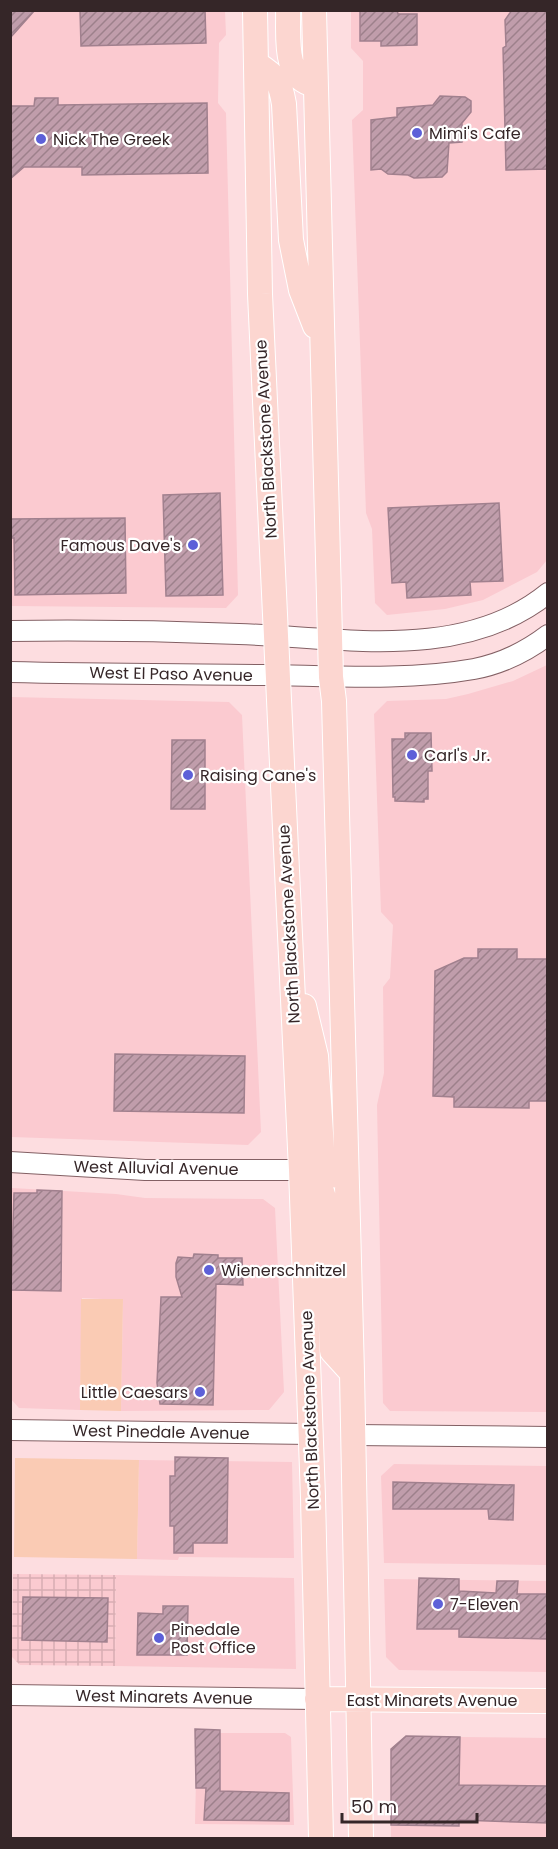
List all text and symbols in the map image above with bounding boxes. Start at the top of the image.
place label: Mimi's Cafe [429,122,521,145]
marker: Mimi's Cafe [410,126,424,140]
place label: Nick The Greek [53,128,171,151]
marker: Nick The Greek [34,132,48,146]
street label: North Blackstone Avenue [249,339,283,539]
place label: Famous Dave's [61,534,181,557]
marker: Famous Dave's [186,538,200,552]
street label: West El Paso Avenue [89,661,253,687]
place label: Carl's Jr. [424,744,490,767]
marker: Carl's Jr. [405,748,419,762]
place label: Raising Cane's [200,764,316,787]
marker: Raising Cane's [181,768,195,782]
street label: North Blackstone Avenue [272,824,306,1024]
street label: West Alluvial Avenue [73,1155,239,1181]
place label: Wienerschnitzel [221,1259,346,1282]
marker: Wienerschnitzel [202,1263,216,1277]
street label: North Blackstone Avenue [295,1310,325,1510]
place label: Little Caesars [81,1381,188,1404]
marker: Little Caesars [193,1385,207,1399]
street label: West Pinedale Avenue [72,1419,250,1445]
place label: 7-Eleven [450,1593,519,1616]
marker: 7-Eleven [431,1597,445,1611]
place label: Pinedale Post Office [171,1618,256,1659]
marker: Pinedale Post Office [152,1631,166,1645]
street label: West Minarets Avenue [75,1684,253,1710]
street label: East Minarets Avenue [347,1689,517,1712]
scale bar [342,1786,477,1824]
text: 50 m [351,1794,397,1819]

